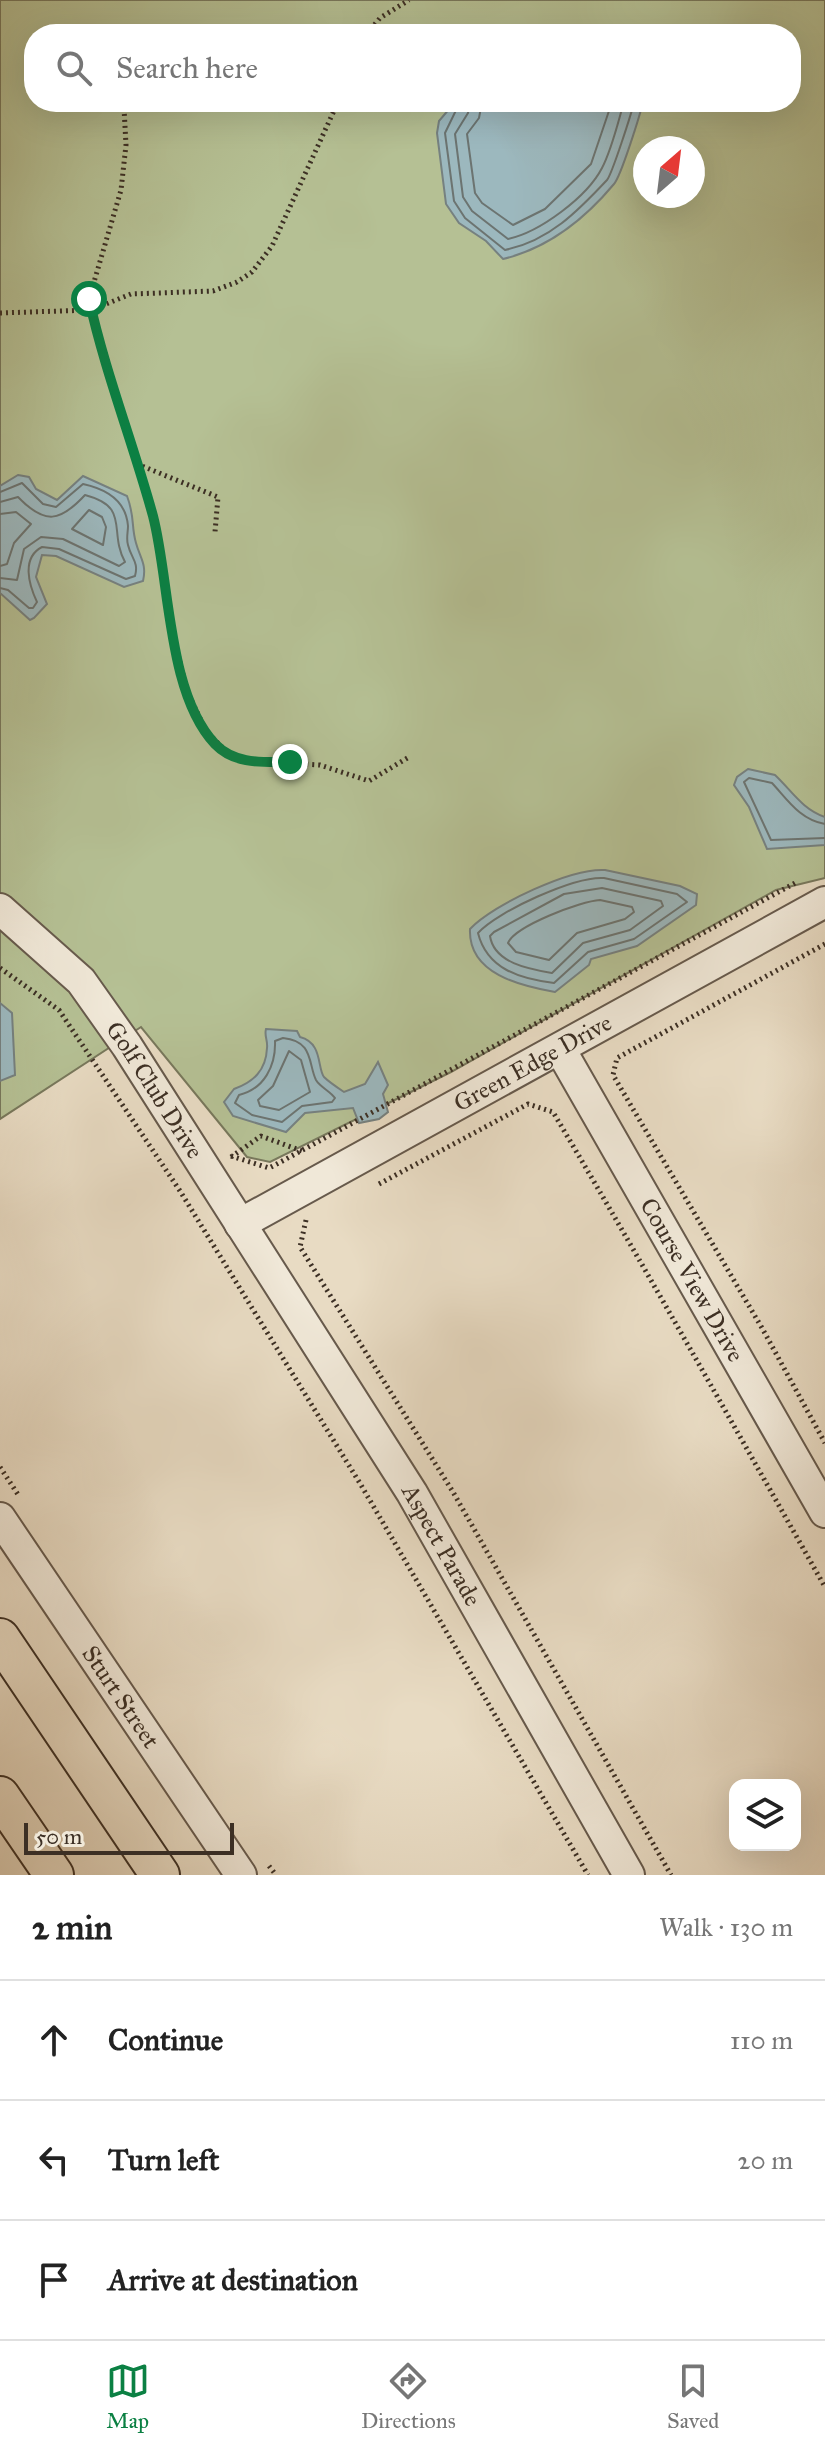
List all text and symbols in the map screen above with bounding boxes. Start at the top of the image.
search box [24,24,801,112]
icon: search [52,46,96,90]
text: Search here [116,50,258,86]
north arrow [633,136,705,208]
route start [71,281,107,317]
route end [272,744,308,780]
street label: Green Edge Drive [448,1007,617,1118]
street label: Golf Club Drive [99,1016,210,1164]
street label: Course View Drive [633,1193,751,1367]
street label: Aspect Parade [395,1478,488,1611]
street label: Sturt Street [76,1640,166,1755]
map controls [729,1779,801,1851]
button: layers [729,1779,801,1851]
scale bar [24,1819,234,1855]
text: 50 m [36,1823,82,1850]
text: 2 min [32,1907,112,1948]
text: Walk · 130 m [659,1911,793,1943]
icon: ahead [32,2018,76,2062]
text: Continue [108,2022,223,2058]
text: 110 m [730,2024,793,2056]
icon: left [32,2138,76,2182]
text: Turn left [108,2142,219,2178]
text: 20 m [738,2144,793,2176]
icon: arrive [32,2258,76,2302]
text: Arrive at destination [108,2262,358,2298]
tab: Map [106,2359,150,2434]
tab: Directions [361,2359,456,2434]
tab: Saved [667,2359,719,2434]

